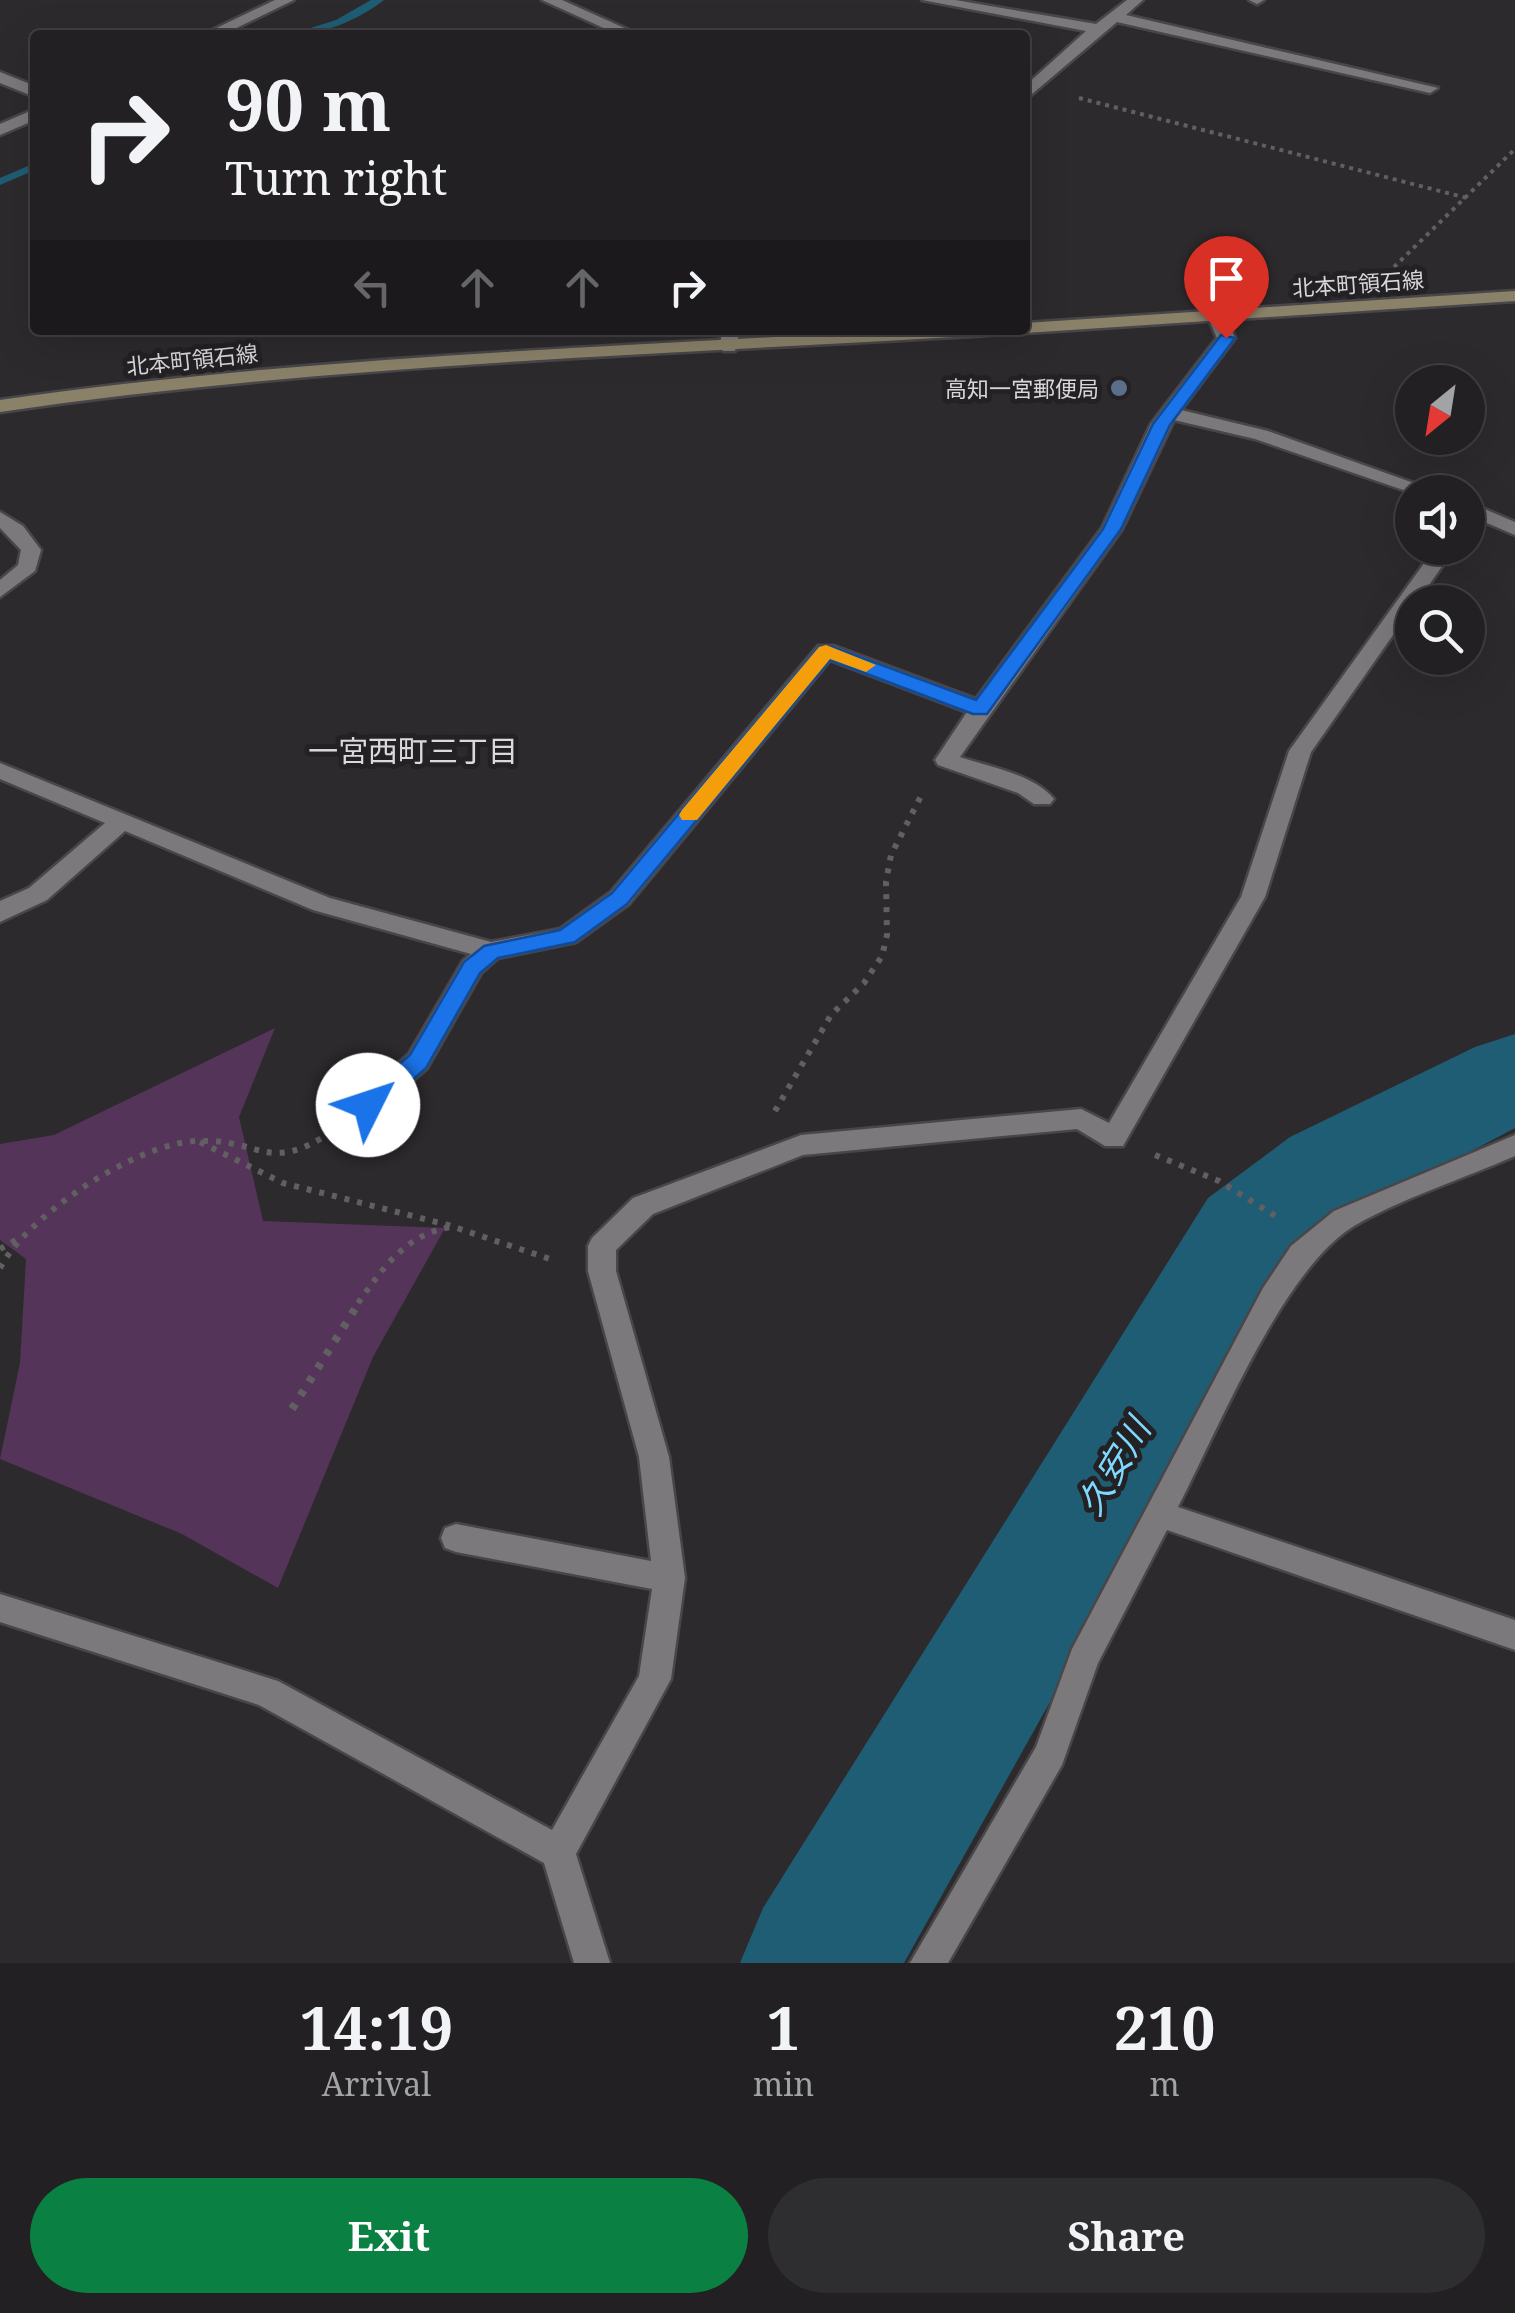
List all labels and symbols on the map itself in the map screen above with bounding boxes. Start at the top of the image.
pin [1184,236,1269,339]
street label: 北本町領石線 [1291,263,1425,303]
street label: 北本町領石線 [125,337,259,381]
north arrow [1395,365,1485,455]
place label: 高知一宮郵便局 [945,373,1099,403]
marker: 高知一宮郵便局 [1108,377,1130,399]
district label: 一宮西町三丁目 [308,730,518,771]
position arrow [316,1053,420,1157]
water label: 久安川 [1066,1405,1162,1523]

